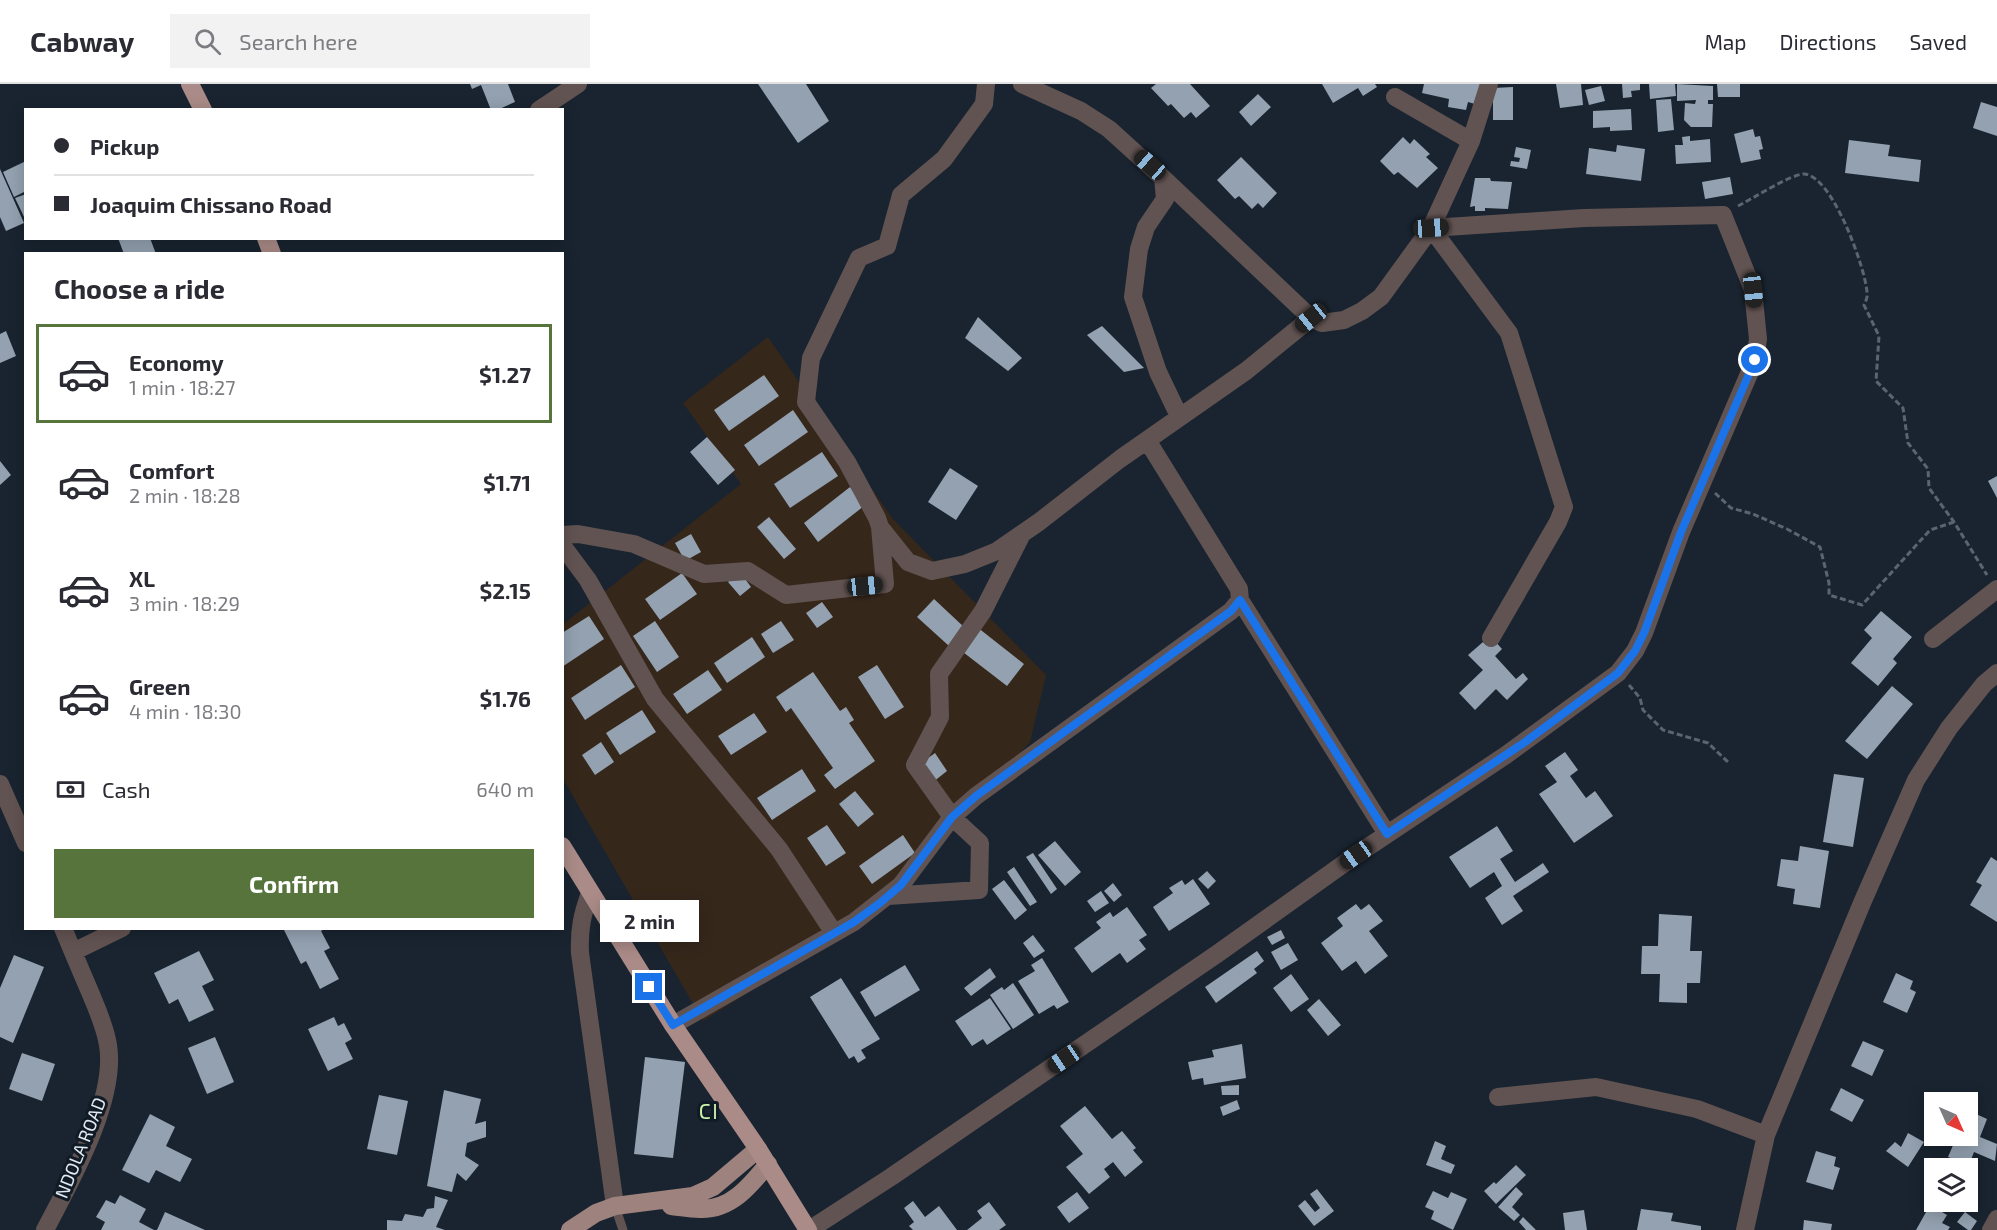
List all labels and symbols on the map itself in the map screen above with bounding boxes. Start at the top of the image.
car [1131,146,1169,184]
car [1412,218,1450,238]
car [1742,271,1764,309]
car [1291,300,1331,336]
route start [1741,346,1768,373]
car [846,575,884,597]
car [1336,837,1376,873]
callout: 2 min [600,900,698,942]
route end [635,973,662,1000]
car [1044,1041,1084,1077]
north arrow [1924,1092,1978,1146]
street label: NDOLA ROAD [50,1094,110,1201]
district label: CI [699,1098,719,1123]

